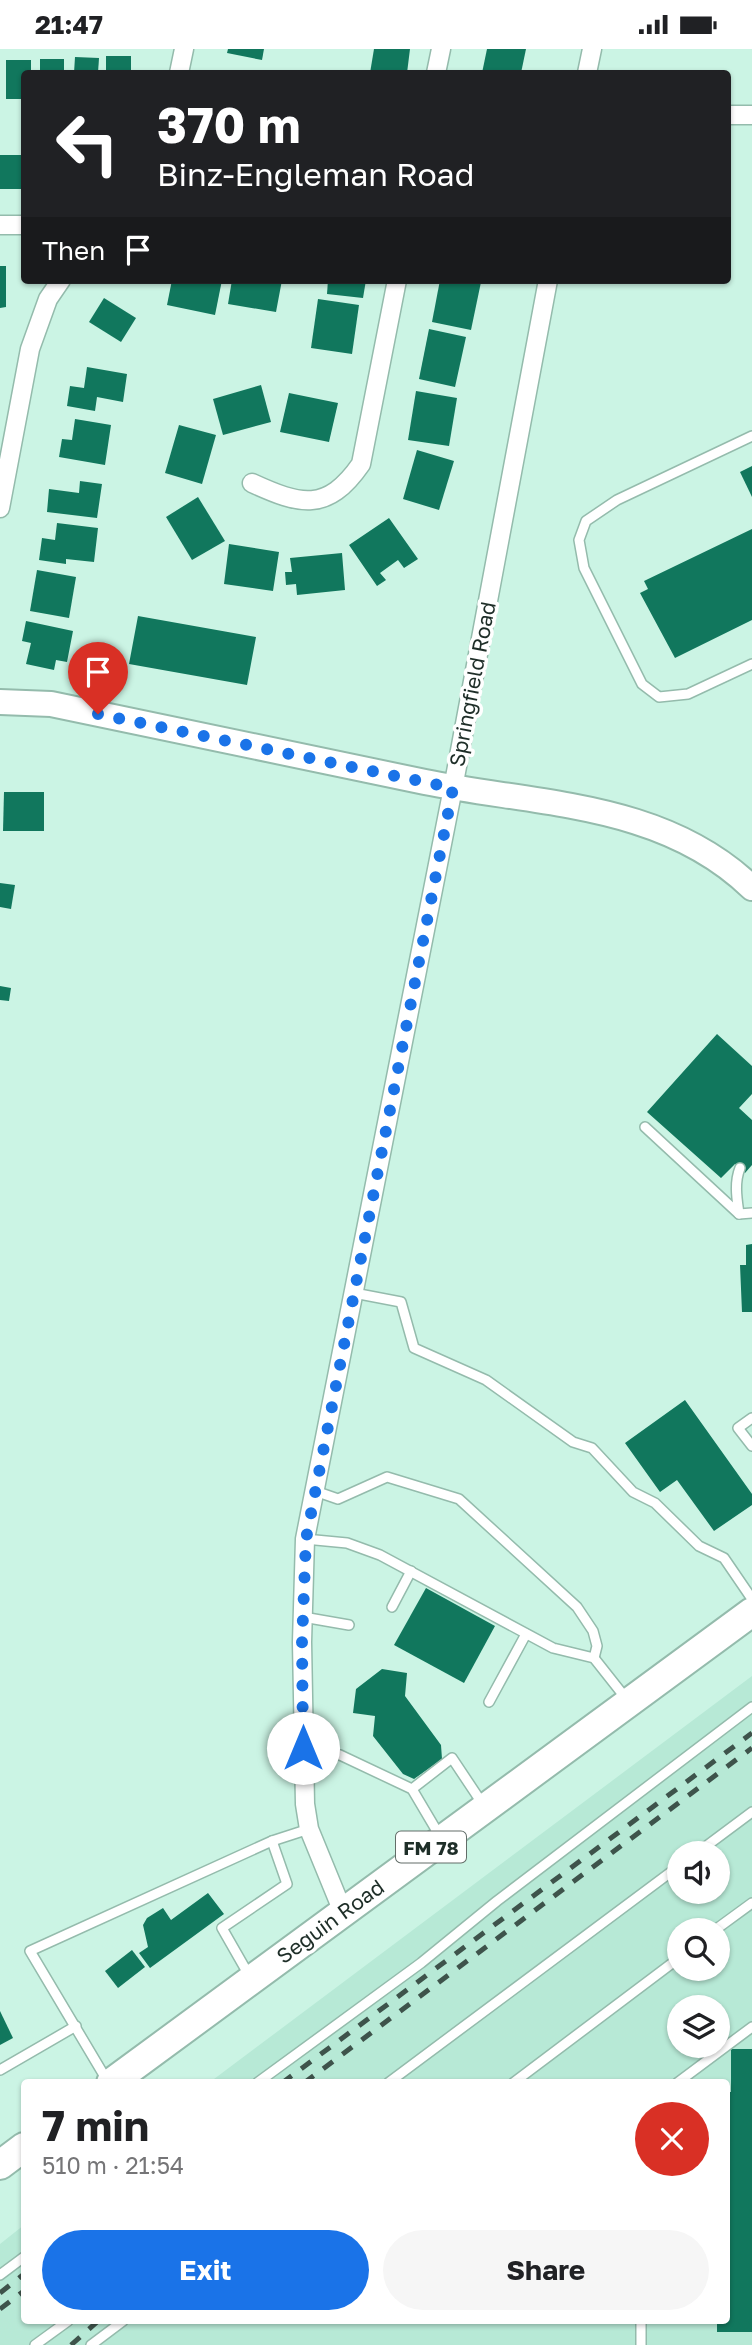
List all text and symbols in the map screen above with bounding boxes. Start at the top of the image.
text: 21:47 [35,9,103,40]
text: 370 m [157,95,301,154]
icon: left [42,98,133,189]
text: Binz-Engleman Road [157,155,474,193]
icon: arrive [119,231,157,269]
text: Then [42,235,105,266]
street label: Springfield Road [443,599,501,769]
pin [68,642,128,714]
icon: arrive [79,653,117,691]
position arrow [266,1711,340,1785]
road number: FM 78 [396,1831,466,1863]
map controls [667,1841,730,2058]
button: sound [667,1841,730,1904]
street label: Seguin Road [271,1873,389,1969]
button: search [667,1918,730,1981]
button: layers [667,1995,730,2058]
text: 7 min [42,2100,149,2150]
button: close [635,2102,709,2176]
text: 510 m · 21:54 [42,2151,184,2179]
button: Exit [42,2230,369,2310]
button: Share [383,2230,709,2310]

